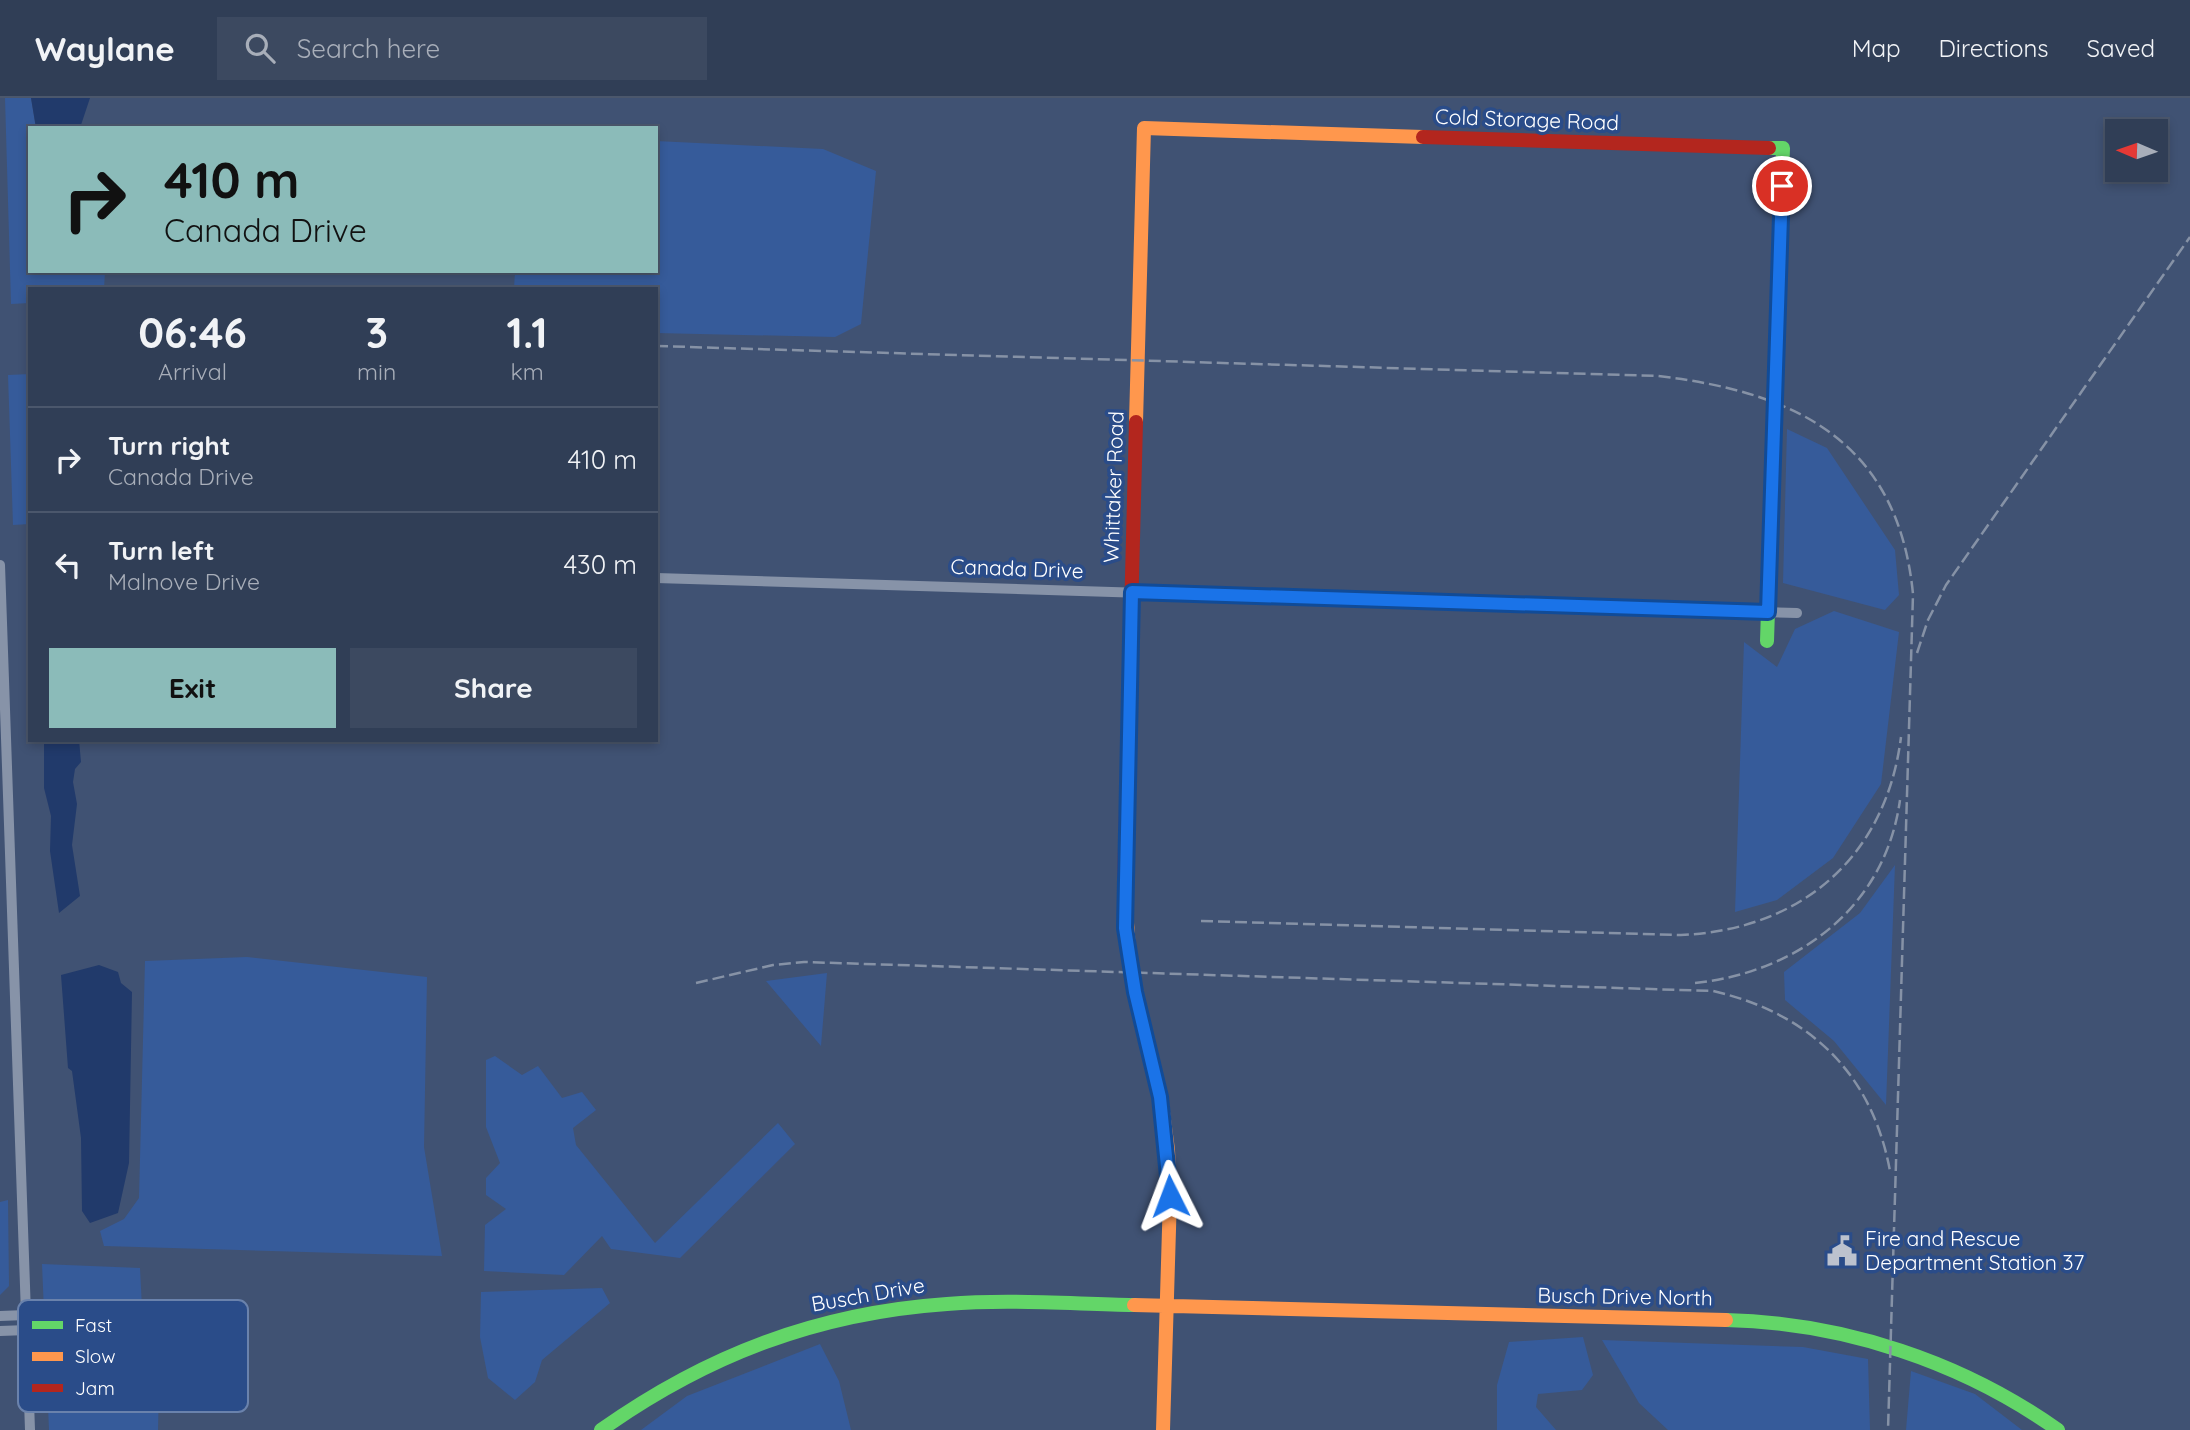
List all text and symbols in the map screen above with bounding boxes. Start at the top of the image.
search box [217,17,707,80]
text: Waylane [35,28,175,69]
icon: search [241,29,279,67]
text: Search here [297,32,440,65]
text: Map [1852,33,1901,63]
text: Directions [1939,33,2049,63]
text: Saved [2087,33,2155,63]
street label: Cold Storage Road [1435,103,1619,135]
north arrow [2105,119,2168,182]
map controls [2105,119,2168,182]
text: 410 m [164,149,299,210]
icon: right [49,154,140,245]
pin [1752,156,1812,216]
icon: arrive [1763,167,1801,205]
text: Canada Drive [164,210,367,250]
text: 06:46 [138,306,247,359]
text: 3 [365,306,388,359]
text: 1.1 [507,306,548,359]
text: Arrival [158,357,227,386]
text: min [357,357,396,386]
text: km [510,357,544,386]
street label: Whittaker Road [1097,410,1129,563]
text: Turn right [108,429,230,462]
icon: right [49,441,87,479]
text: 410 m [568,443,637,476]
text: Canada Drive [108,462,254,491]
text: Turn left [108,534,215,567]
icon: left [49,546,87,584]
text: 430 m [563,548,637,581]
street label: Canada Drive [950,553,1084,583]
text: Malnove Drive [108,567,260,596]
button: Exit [49,648,336,728]
button: Share [350,648,637,728]
position arrow [1133,1159,1207,1233]
place label: Fire and Rescue Department Station 37 [1865,1225,2085,1275]
public building icon: Fire and Rescue Department Station 37 [1825,1234,1859,1268]
street label: Busch Drive [809,1271,926,1317]
street label: Busch Drive North [1537,1281,1713,1311]
legend [18,1300,248,1412]
text: Fast [75,1313,112,1337]
text: Slow [75,1344,116,1368]
text: Jam [75,1376,115,1400]

